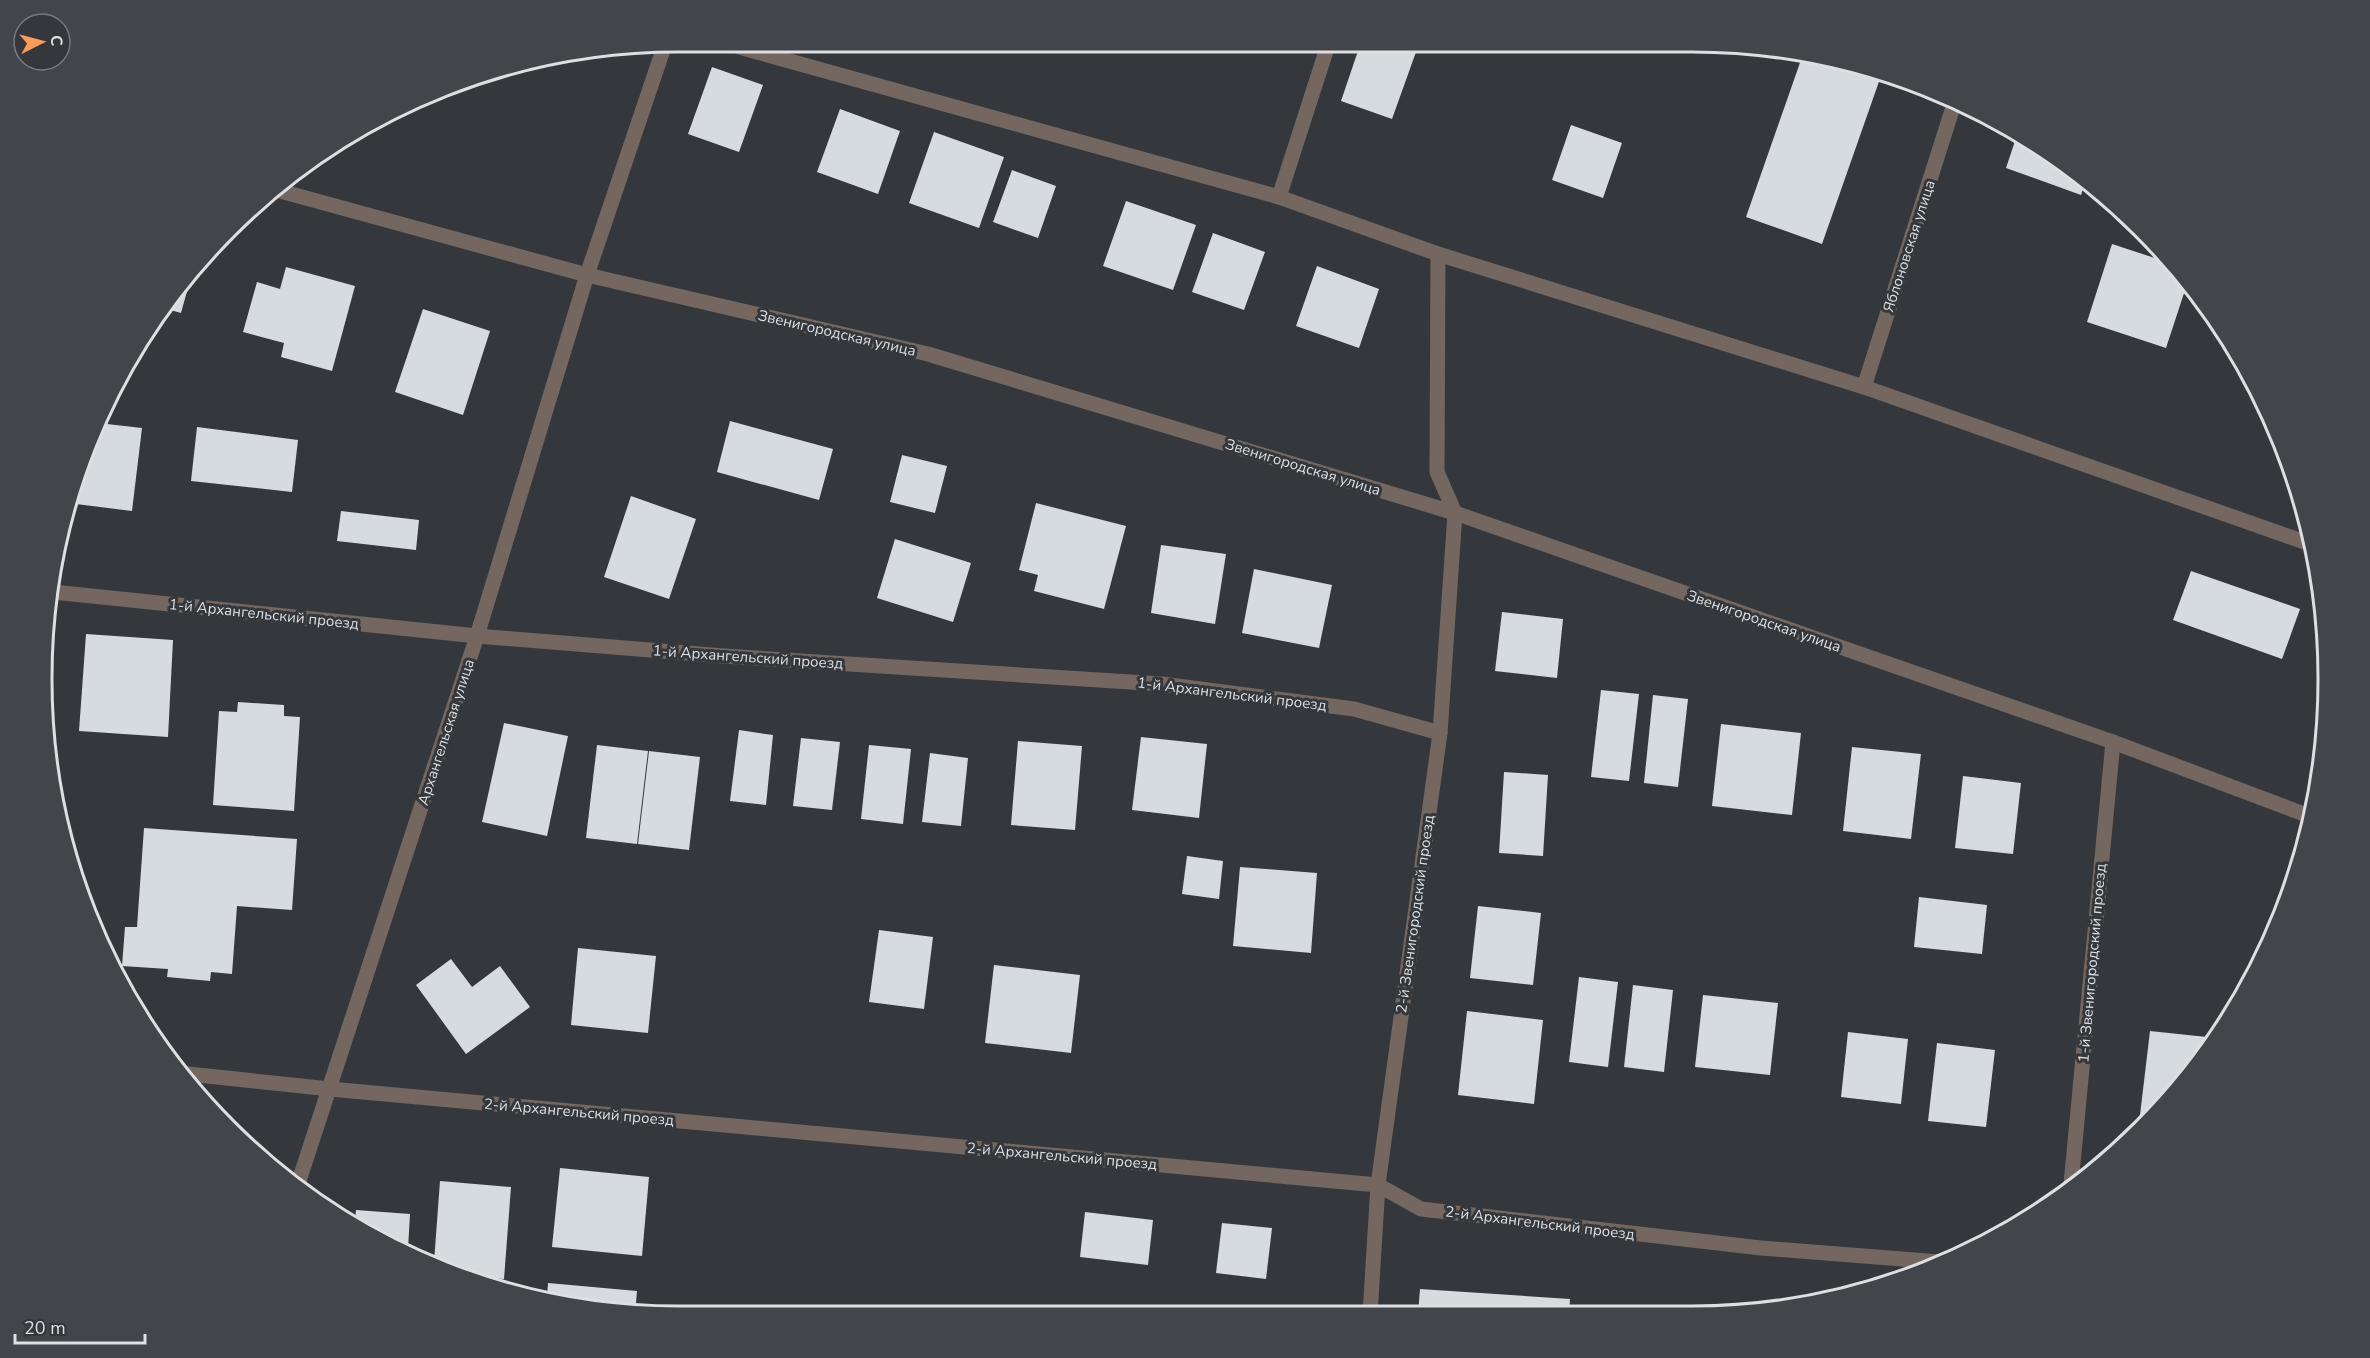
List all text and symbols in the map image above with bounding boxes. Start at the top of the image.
north arrow [12,12,72,72]
text: С [44,34,67,47]
street label: Яблоновская улица [1878,177,1940,315]
street label: Звенигородская улица [756,305,918,361]
street label: Звенигородская улица [1223,434,1383,500]
street label: Звенигородская улица [1684,585,1844,657]
street label: 1-й Архангельский проезд [168,594,360,634]
street label: 1-й Архангельский проезд [652,640,844,674]
street label: Архангельская улица [413,656,479,808]
street label: 1-й Архангельский проезд [1136,672,1328,716]
street label: 2-й Звенигородский проезд [1391,814,1439,1014]
street label: 1-й Звенигородский проезд [2073,862,2111,1063]
street label: 2-й Архангельский проезд [483,1094,675,1130]
street label: 2-й Архангельский проезд [966,1138,1158,1174]
street label: 2-й Архангельский проезд [1444,1201,1636,1245]
scale bar [15,1307,146,1345]
text: 20 m [24,1316,66,1340]

